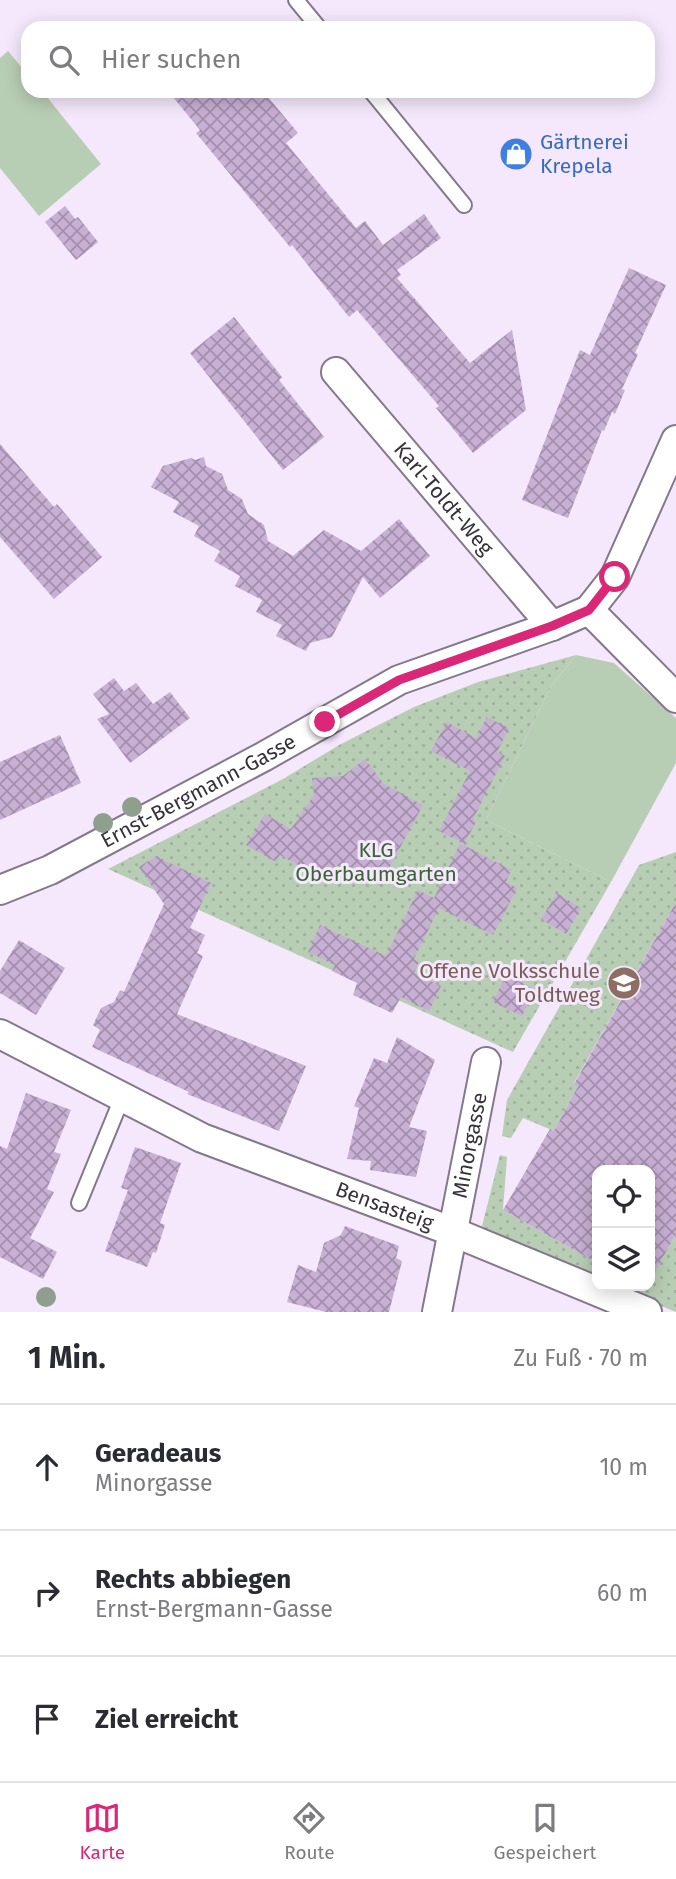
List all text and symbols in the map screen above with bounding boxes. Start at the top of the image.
search box [21,21,655,98]
icon: search [45,41,83,79]
text: Hier suchen [101,44,241,75]
place label: Gärtnerei Krepela [540,129,629,179]
shop icon: Gärtnerei Krepela [497,135,535,173]
street label: Karl-Toldt-Weg [388,437,499,560]
route start [599,561,630,592]
route end [309,706,340,737]
street label: Ernst-Bergmann-Gasse [96,728,300,854]
park label: KLG Oberbaumgarten [295,837,457,887]
place label: Offene Volksschule Toldtweg [419,958,600,1008]
school or university icon: Offene Volksschule Toldtweg [605,964,643,1002]
street label: Minorgasse [447,1090,493,1200]
map controls [592,1165,655,1291]
button: locate [592,1165,655,1228]
street label: Bensasteig [332,1176,437,1236]
button: layers [592,1228,655,1291]
text: 1 Min. [28,1340,106,1376]
text: Zu Fuß · 70 m [513,1344,648,1372]
text: Geradeaus [95,1438,221,1469]
icon: ahead [28,1448,66,1486]
text: 10 m [599,1453,648,1481]
text: Minorgasse [95,1469,212,1497]
text: Rechts abbiegen [95,1564,291,1595]
icon: right [28,1574,66,1612]
text: 60 m [597,1579,648,1607]
text: Ernst-Bergmann-Gasse [95,1595,333,1623]
icon: arrive [28,1700,66,1738]
text: Ziel erreicht [95,1704,238,1735]
tab: Karte [80,1799,125,1864]
tab: Route [284,1799,334,1864]
tab: Gespeichert [494,1799,596,1864]

